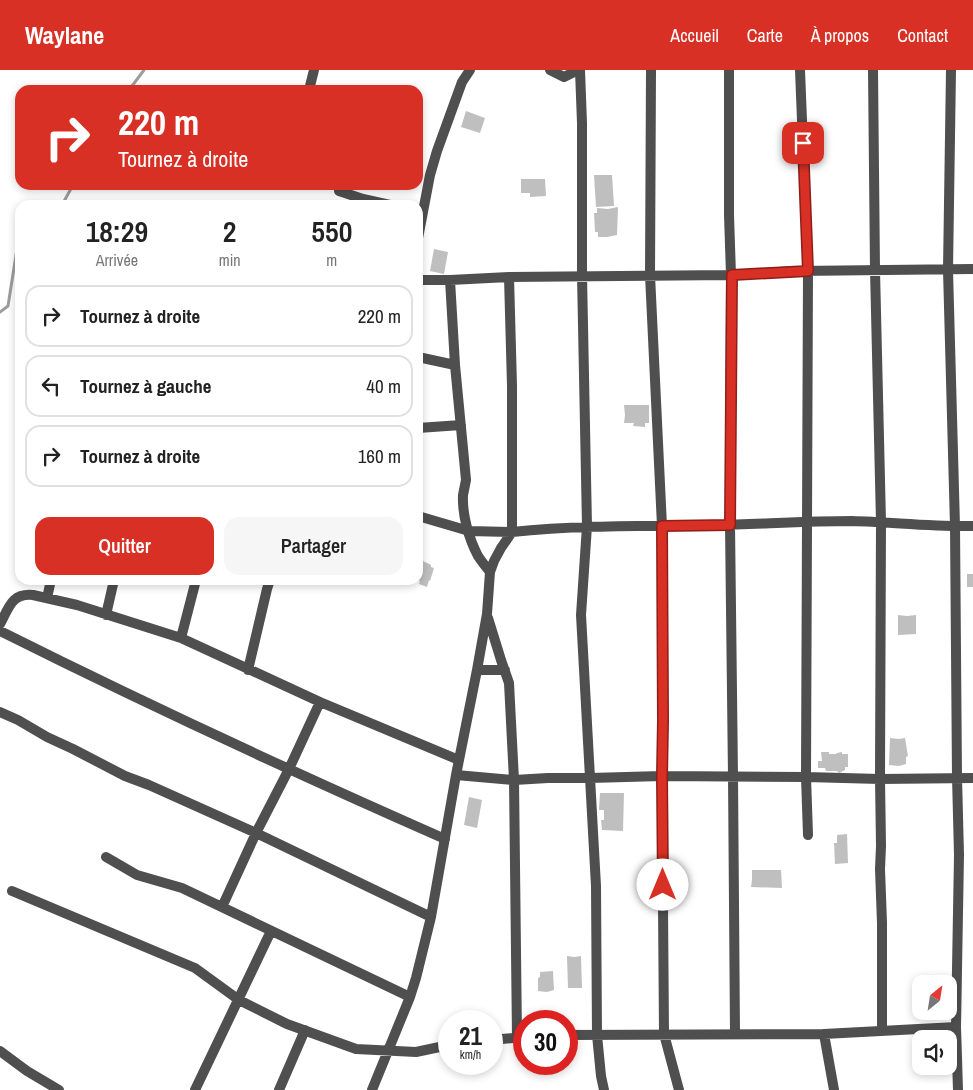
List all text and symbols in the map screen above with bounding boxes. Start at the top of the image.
text: Waylane [25,19,104,51]
text: Accueil [670,23,719,48]
text: Carte [747,23,783,48]
text: À propos [811,23,869,48]
text: Contact [897,23,948,48]
text: 220 m [118,99,199,146]
icon: right [35,105,100,170]
pin [782,122,824,164]
icon: arrive [789,129,817,157]
text: Tournez à droite [118,144,248,174]
text: 18:29 [86,211,148,251]
text: 2 [223,211,237,251]
text: 550 [311,211,352,251]
text: Arrivée [96,249,138,271]
text: min [219,249,241,271]
text: m [326,249,337,271]
icon: right [37,302,65,330]
text: Tournez à droite [80,303,200,329]
text: 220 m [358,303,401,329]
icon: left [37,372,65,400]
text: Tournez à gauche [80,373,211,399]
text: 40 m [366,373,401,399]
icon: right [37,442,65,470]
text: Tournez à droite [80,443,200,469]
text: 160 m [358,443,401,469]
button: Quitter [35,517,214,575]
button: Partager [224,517,403,575]
position arrow [636,858,688,910]
north arrow [912,975,958,1020]
map controls [912,975,957,1075]
speed limit sign: 30 [513,1010,578,1075]
text: 21 [459,1019,482,1053]
button: sound [912,1030,957,1075]
text: km/h [460,1047,481,1063]

